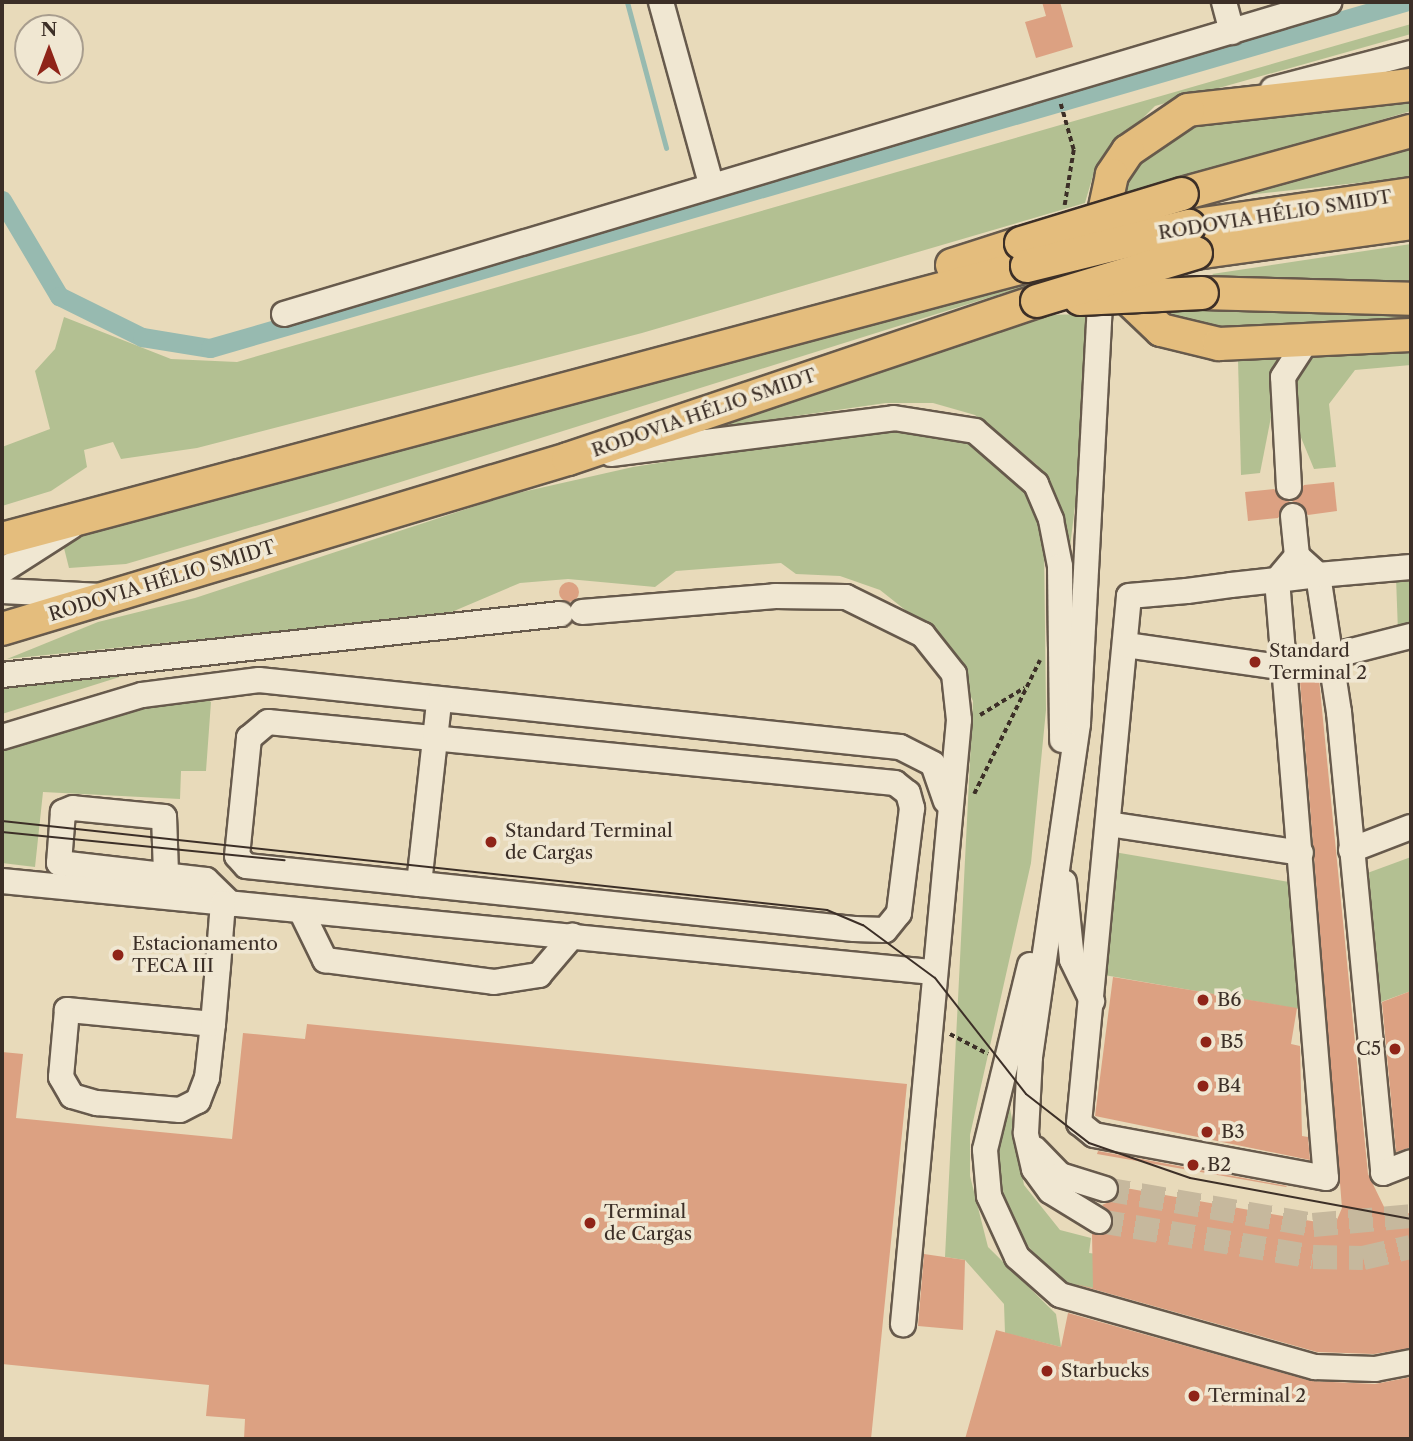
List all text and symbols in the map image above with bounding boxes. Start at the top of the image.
north arrow [14,14,84,84]
text: N [41,18,57,41]
street label: RODOVIA HÉLIO SMIDT [1156,185,1394,245]
street label: RODOVIA HÉLIO SMIDT [588,364,820,462]
street label: RODOVIA HÉLIO SMIDT [45,535,279,627]
place label: Standard Terminal 2 [1269,640,1367,684]
marker: Standard Terminal 2 [1247,654,1263,670]
place label: Standard Terminal de Cargas [505,820,673,864]
marker: Standard Terminal de Cargas [483,834,499,850]
place label: Estacionamento TECA III [132,933,278,977]
marker: Estacionamento TECA III [110,947,126,963]
place label: B6 [1217,989,1241,1011]
marker: B6 [1195,992,1211,1008]
place label: B5 [1220,1031,1244,1053]
marker: B5 [1198,1034,1214,1050]
place label: C5 [1356,1038,1381,1060]
marker: C5 [1387,1041,1403,1057]
place label: B4 [1217,1075,1241,1097]
marker: B4 [1195,1078,1211,1094]
place label: B3 [1221,1121,1245,1143]
marker: B3 [1199,1124,1215,1140]
place label: B2 [1207,1154,1231,1176]
marker: B2 [1185,1157,1201,1173]
place label: Terminal de Cargas [604,1201,692,1245]
marker: Terminal de Cargas [582,1215,598,1231]
place label: Starbucks [1061,1360,1150,1382]
marker: Starbucks [1039,1363,1055,1379]
place label: Terminal 2 [1208,1385,1306,1407]
marker: Terminal 2 [1186,1388,1202,1404]

